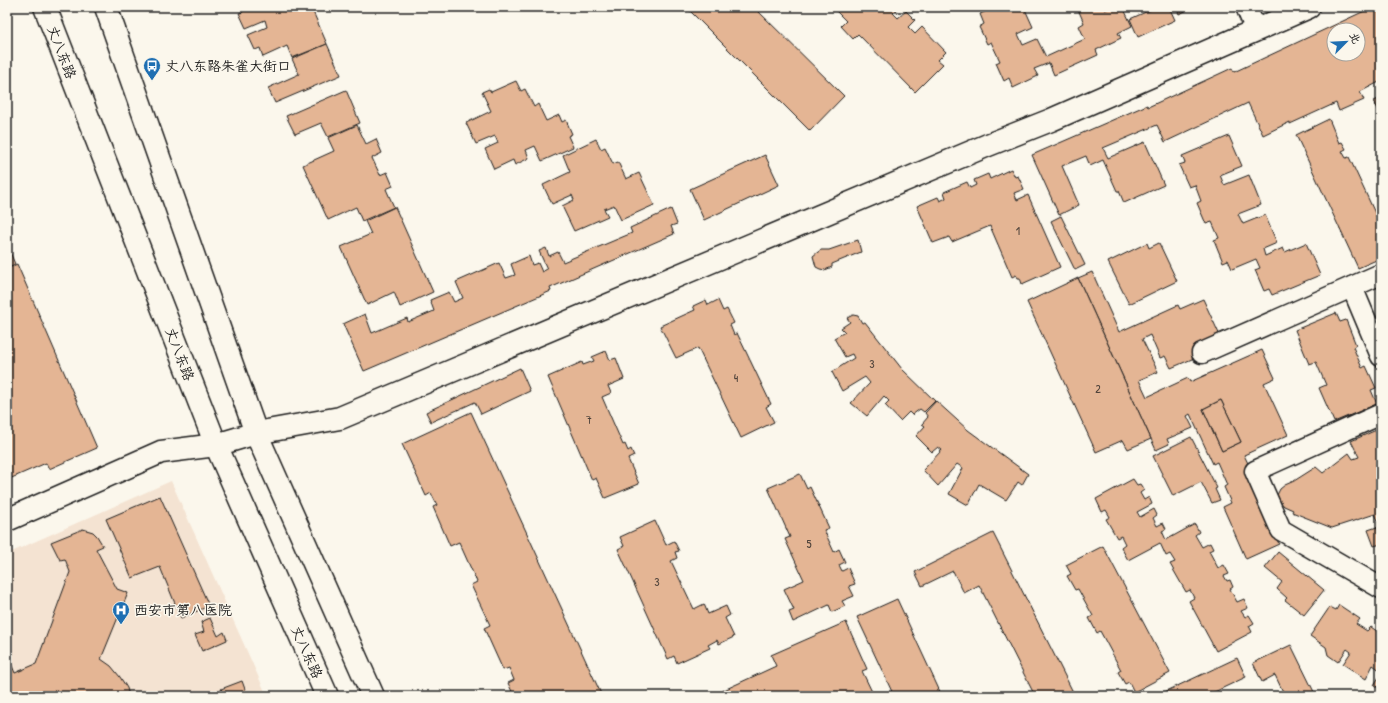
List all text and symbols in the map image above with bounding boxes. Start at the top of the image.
street label: 丈八东路 [44,22,81,81]
north arrow [1326,22,1366,62]
text: 北 [1347,30,1364,46]
bus stop icon: 丈八东路朱雀大街口 [142,56,162,81]
place label: 丈八东路朱雀大街口 [165,56,291,75]
house number: 1 [1016,222,1020,239]
street label: 丈八东路 [162,324,199,383]
house number: 3 [869,355,875,372]
house number: 4 [734,369,739,386]
house number: 2 [1095,380,1101,397]
house number: 7 [586,411,592,428]
house number: 5 [806,535,812,552]
house number: 3 [654,573,660,590]
hospital icon: 西安市第八医院 [111,600,131,625]
place label: 西安市第八医院 [134,600,232,619]
street label: 丈八东路 [287,622,328,681]

